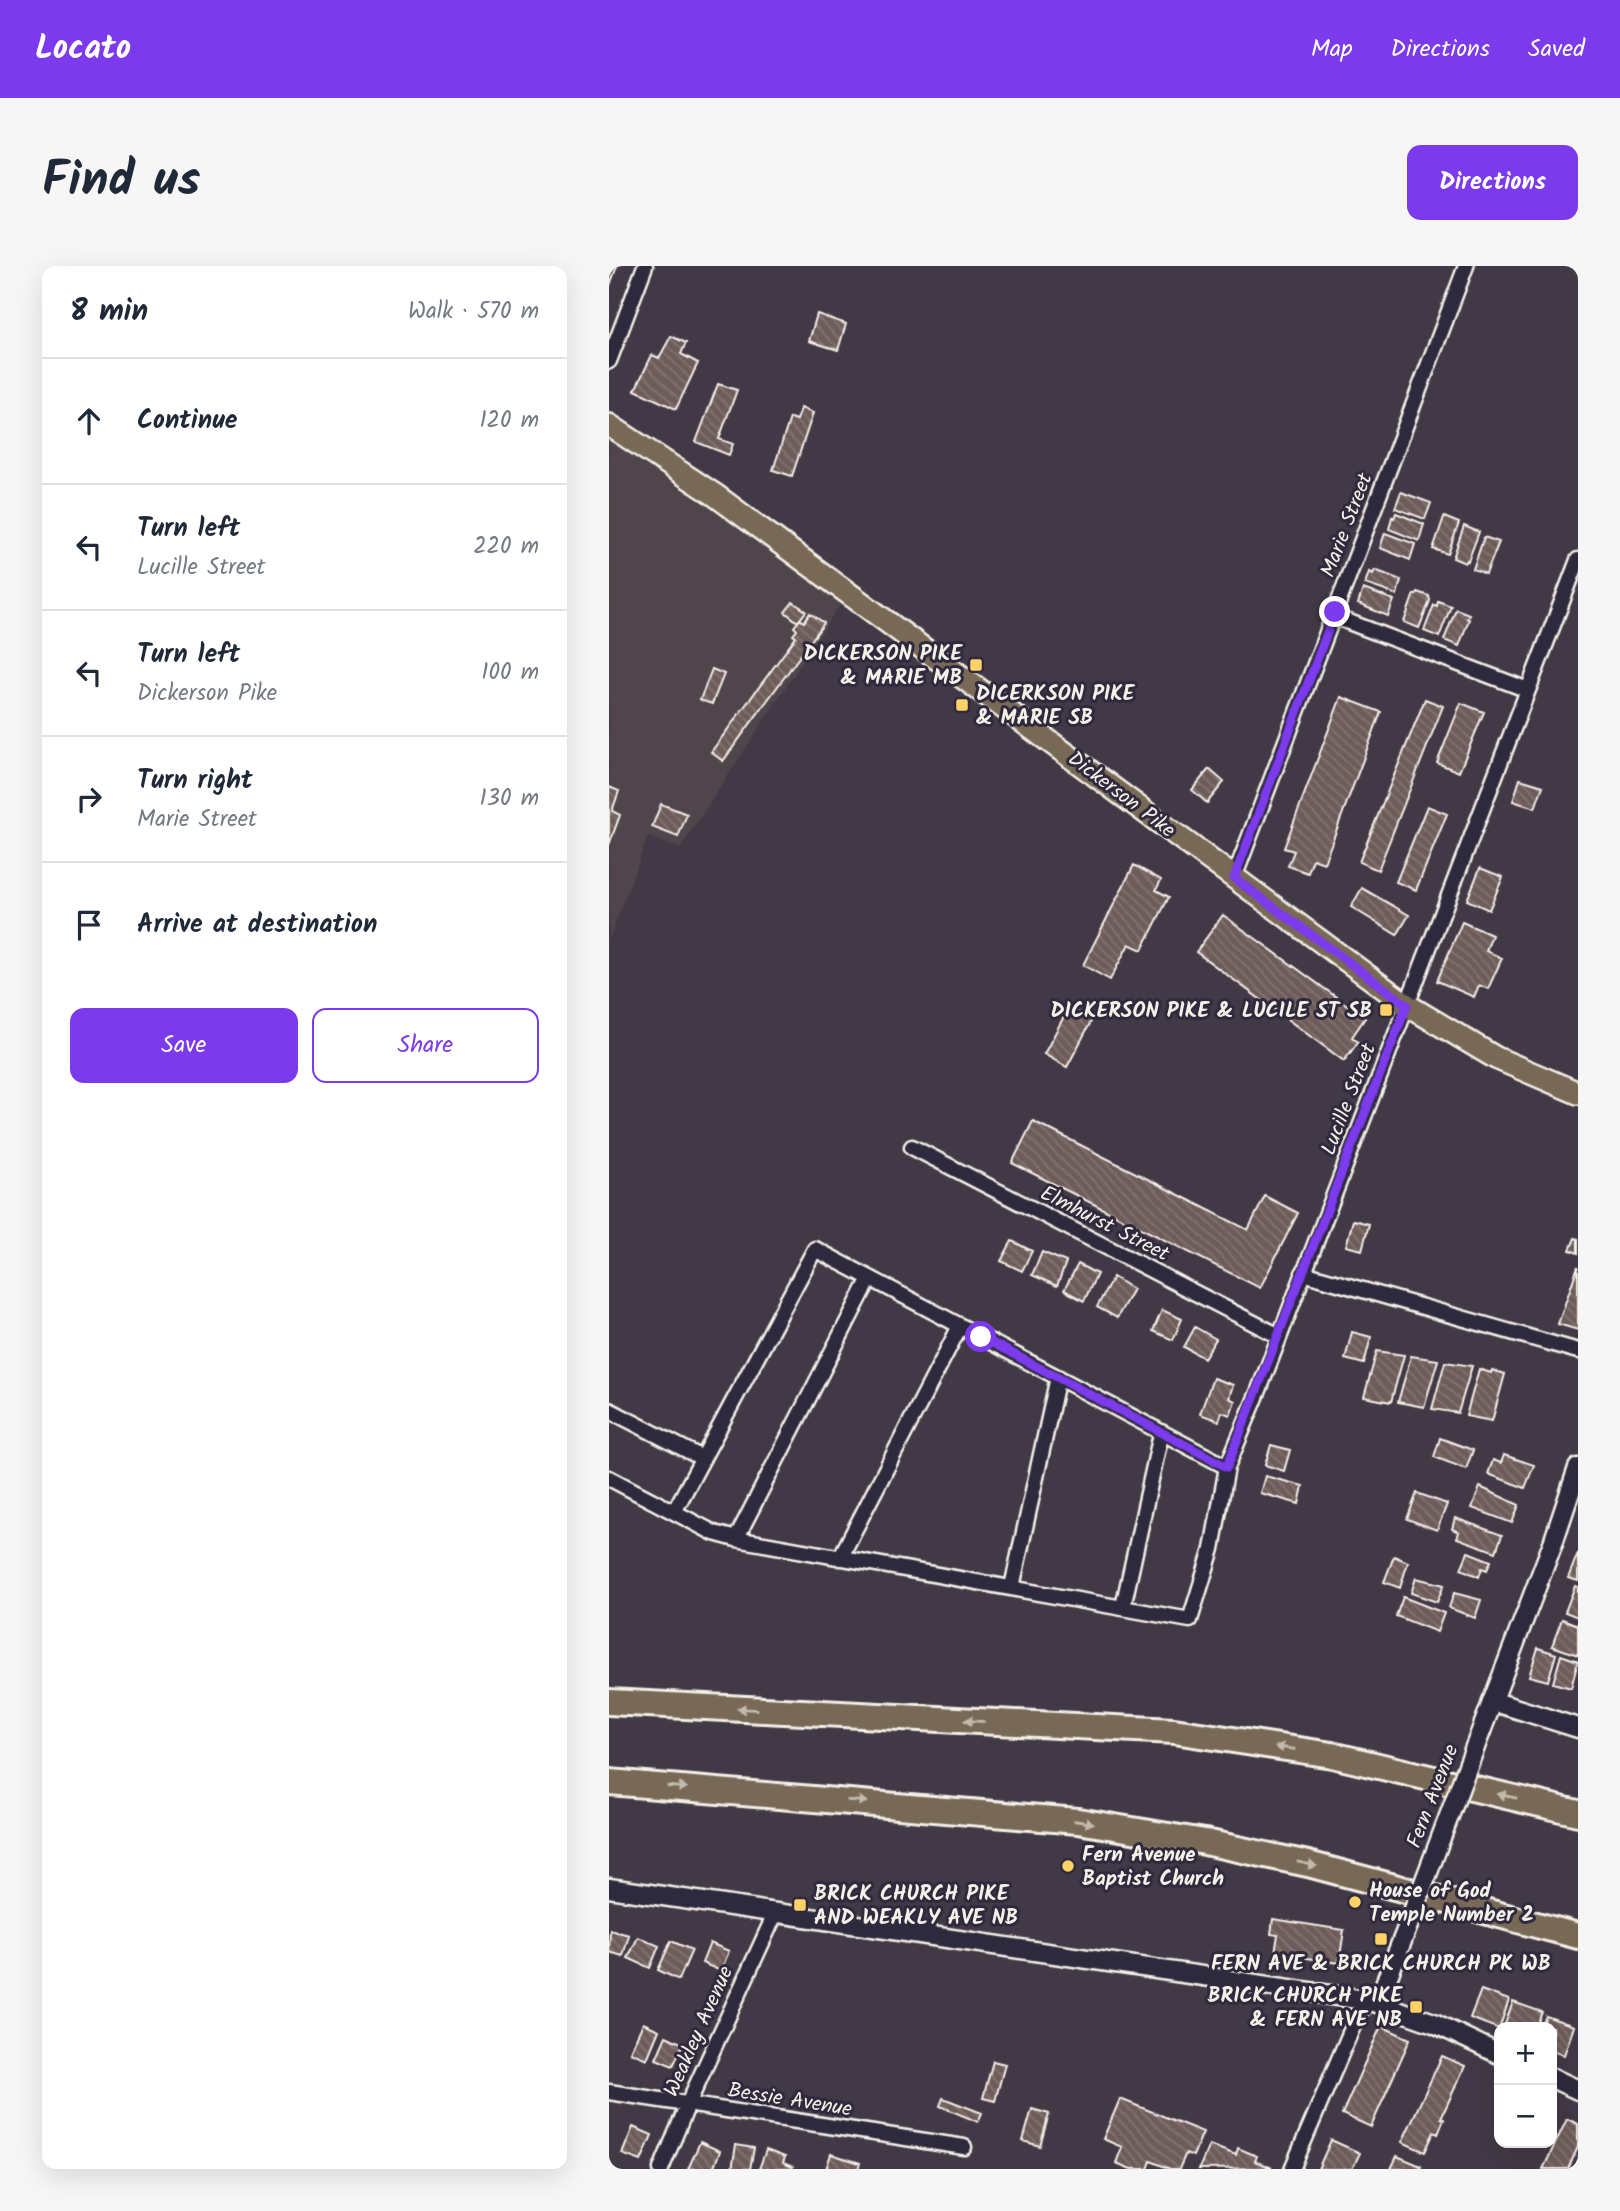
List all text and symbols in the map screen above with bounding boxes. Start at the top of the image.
text: Locato [35,23,131,76]
text: Map [1311,30,1353,69]
text: Directions [1391,30,1490,69]
text: Saved [1528,30,1585,69]
text: Find us [42,143,200,221]
button: Directions [1407,145,1578,220]
text: 8 min [70,288,148,336]
text: Walk · 570 m [408,294,539,330]
text: Continue [137,400,238,442]
icon: ahead [70,402,108,440]
text: 120 m [479,403,539,439]
street label: Marie Street [1312,468,1383,583]
text: Turn left [137,508,240,550]
icon: left [70,528,108,566]
text: 220 m [473,529,539,565]
text: Lucille Street [137,550,266,586]
route end [1319,596,1350,627]
text: Turn left [137,634,240,676]
place label: DICKERSON PIKE & MARIE MB [804,638,963,695]
icon: left [70,654,108,692]
text: 100 m [481,655,539,691]
marker: DICKERSON PIKE & MARIE MB [968,657,984,673]
text: Dickerson Pike [137,676,277,712]
place label: DICERKSON PIKE & MARIE SB [976,678,1136,735]
marker: DICERKSON PIKE & MARIE SB [954,697,970,713]
street label: Dickerson Pike [1060,744,1183,847]
text: Turn right [137,760,253,802]
icon: right [70,780,108,818]
text: 130 m [480,781,539,817]
text: Marie Street [137,802,257,838]
text: Arrive at destination [137,904,377,946]
icon: arrive [70,906,108,944]
place label: DICKERSON PIKE & LUCILE ST SB [1051,995,1372,1028]
marker: DICKERSON PIKE & LUCILE ST SB [1378,1002,1394,1018]
button: Save [70,1008,298,1083]
button: Share [312,1008,539,1083]
street label: Lucille Street [1313,1038,1386,1160]
street label: Elmhurst Street [1034,1178,1175,1271]
route start [965,1321,996,1352]
one-way arrow [736,1704,758,1715]
one-way arrow [963,1715,985,1726]
street label: Fern Avenue [1398,1739,1468,1853]
one-way arrow [1274,1742,1296,1753]
one-way arrow [666,1782,688,1793]
one-way arrow [1496,1790,1518,1801]
one-way arrow [847,1796,869,1807]
one-way arrow [1073,1817,1095,1828]
place label: Fern Avenue Baptist Church [1082,1839,1224,1896]
marker: Fern Avenue Baptist Church [1060,1858,1076,1874]
one-way arrow [1297,1859,1319,1870]
place label: House of God Temple Number 2 [1369,1875,1534,1932]
place label: BRICK CHURCH PIKE AND WEAKLY AVE NB [814,1878,1018,1935]
marker: House of God Temple Number 2 [1347,1894,1363,1910]
marker: BRICK CHURCH PIKE AND WEAKLY AVE NB [792,1897,808,1913]
marker: FERN AVE & BRICK CHURCH PK WB [1373,1931,1389,1947]
place label: FERN AVE & BRICK CHURCH PK WB [1211,1948,1551,1981]
street label: Weakley Avenue [656,1960,743,2102]
place label: BRICK CHURCH PIKE & FERN AVE NB [1207,1980,1403,2037]
marker: BRICK CHURCH PIKE & FERN AVE NB [1408,1999,1424,2015]
map controls [1494,2022,1557,2148]
button: + [1494,2022,1557,2085]
street label: Bessie Avenue [725,2074,855,2127]
button: − [1494,2085,1557,2148]

